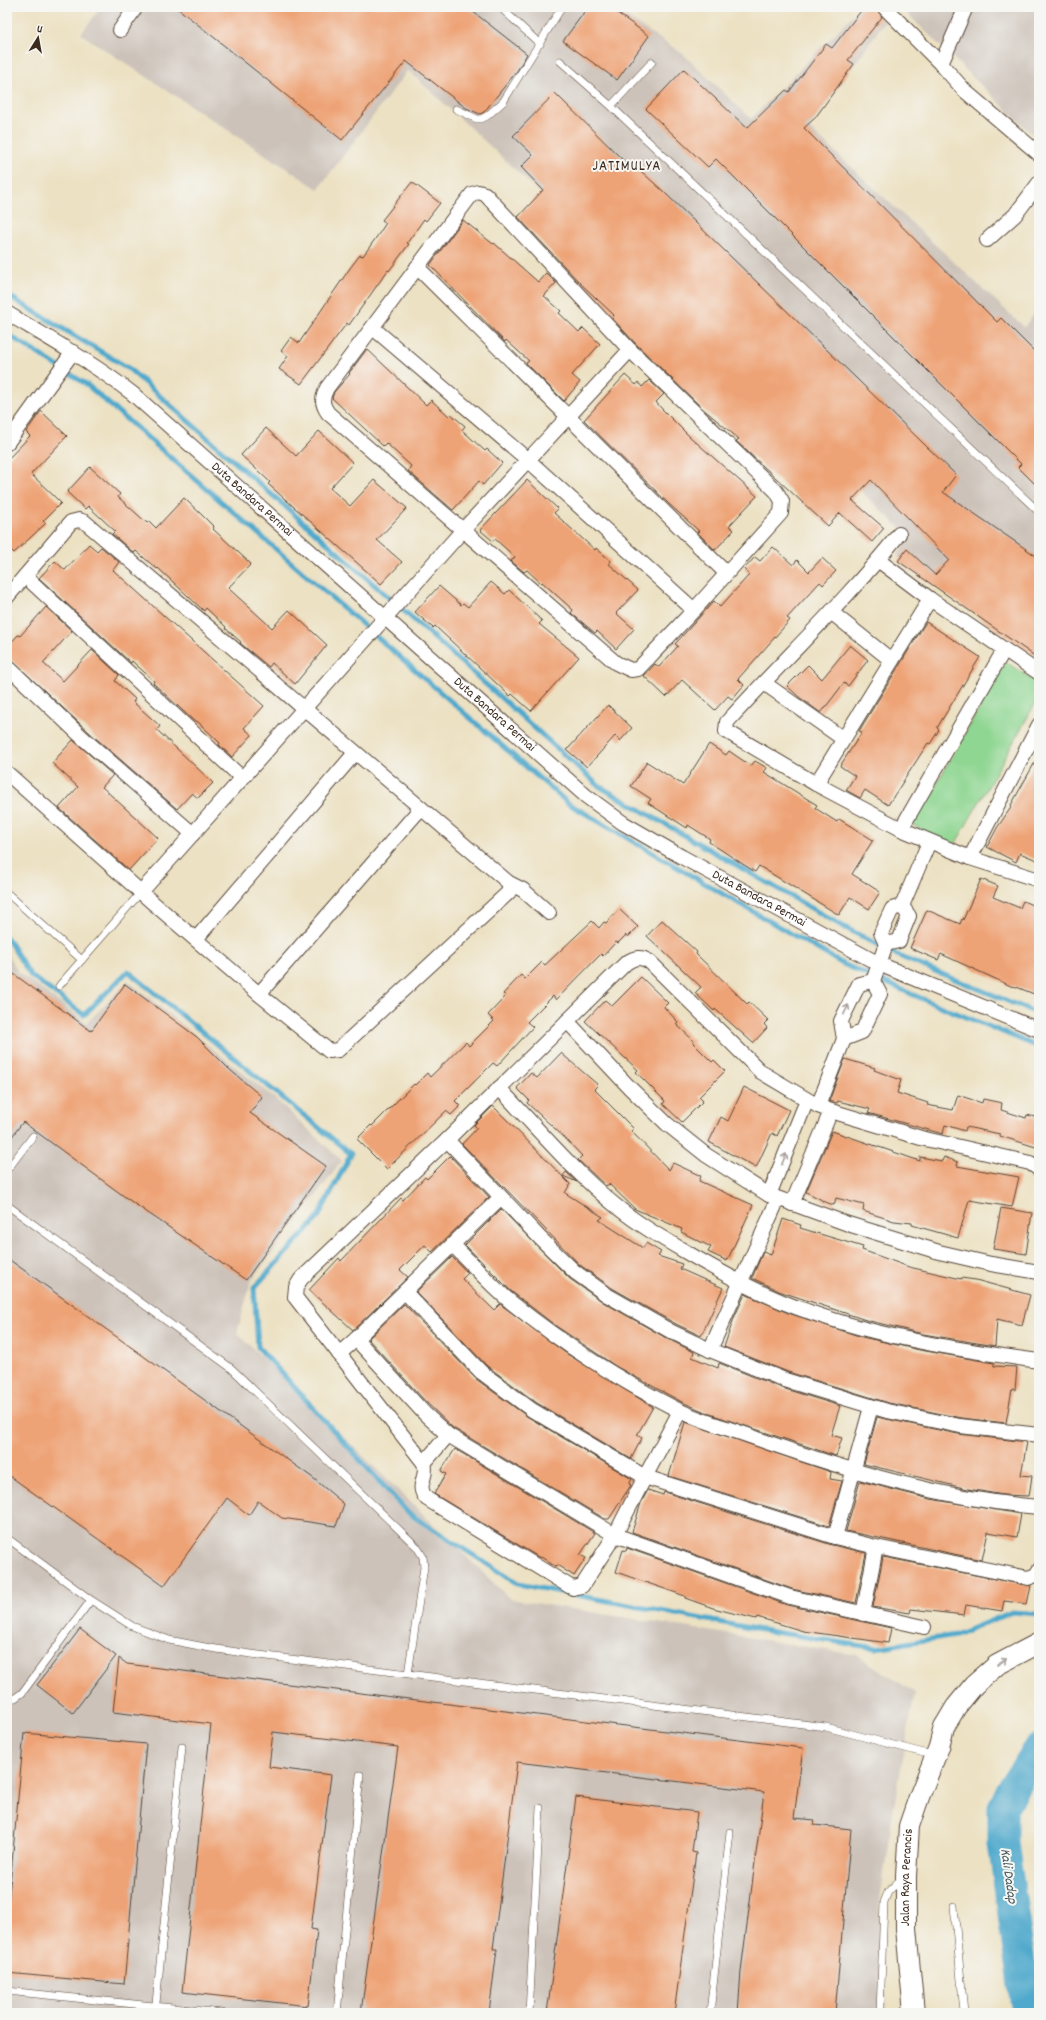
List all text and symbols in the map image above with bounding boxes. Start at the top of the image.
north arrow [18,18,58,58]
text: U [35,22,44,39]
district label: JATIMULYA [592,156,662,178]
street label: Duta Bandara Permai [207,458,298,542]
street label: Duta Bandara Permai [449,673,540,757]
street label: Duta Bandara Permai [708,865,810,932]
one-way arrow [843,1005,850,1017]
one-way arrow [780,1153,788,1165]
one-way arrow [996,1658,1008,1666]
street label: Jalan Raya Perancis [897,1828,918,1926]
water label: Kali Dadap [994,1847,1022,1905]

